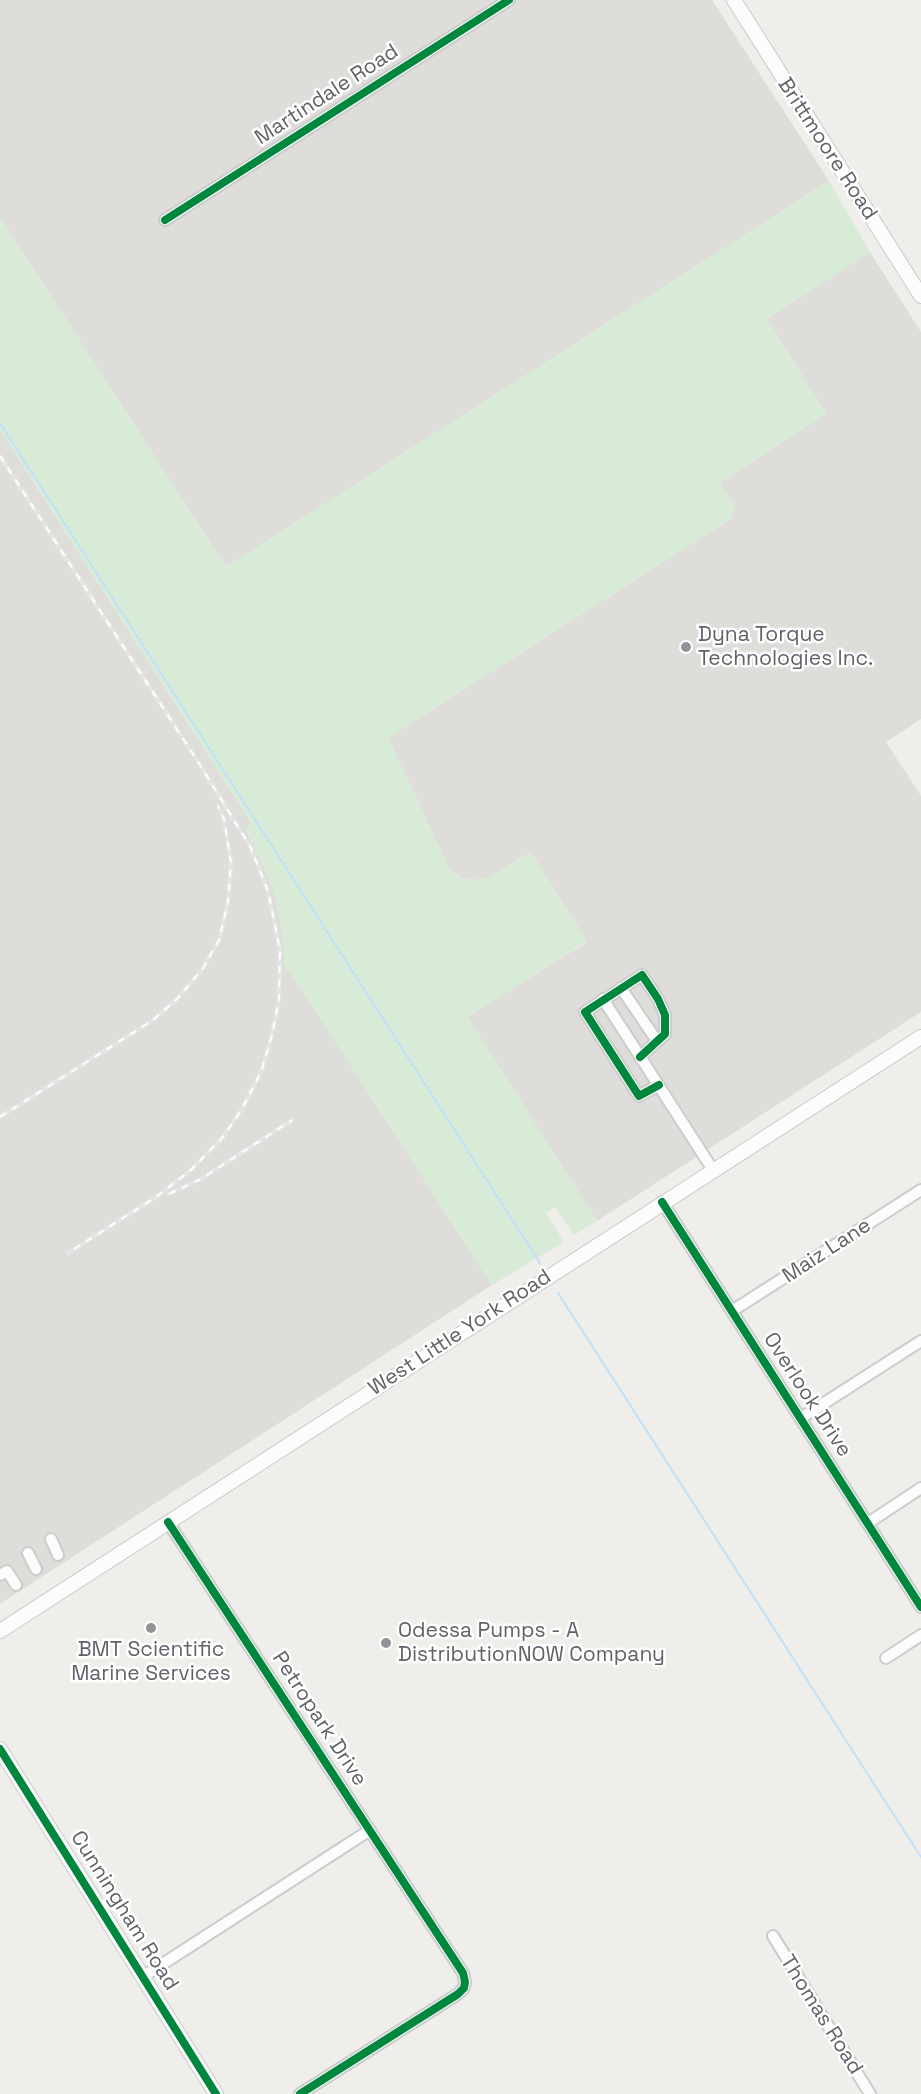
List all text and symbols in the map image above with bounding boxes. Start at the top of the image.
street label: Martindale Road [251,39,403,151]
street label: Brittmoore Road [772,73,882,225]
place label: Dyna Torque Technologies Inc. [698,622,873,672]
marker: Dyna Torque Technologies Inc. [679,640,693,654]
street label: Maiz Lane [778,1213,876,1289]
street label: West Little York Road [364,1265,556,1401]
street label: Overlook Drive [757,1328,857,1462]
place label: Odessa Pumps - A DistributionNOW Company [398,1618,665,1668]
marker: BMT Scientific Marine Services [144,1621,158,1635]
marker: Odessa Pumps - A DistributionNOW Company [379,1636,393,1650]
place label: BMT Scientific Marine Services [71,1637,231,1687]
street label: Petropark Drive [266,1647,372,1791]
street label: Cunningham Road [65,1827,183,1995]
street label: Thomas Road [774,1951,868,2079]

